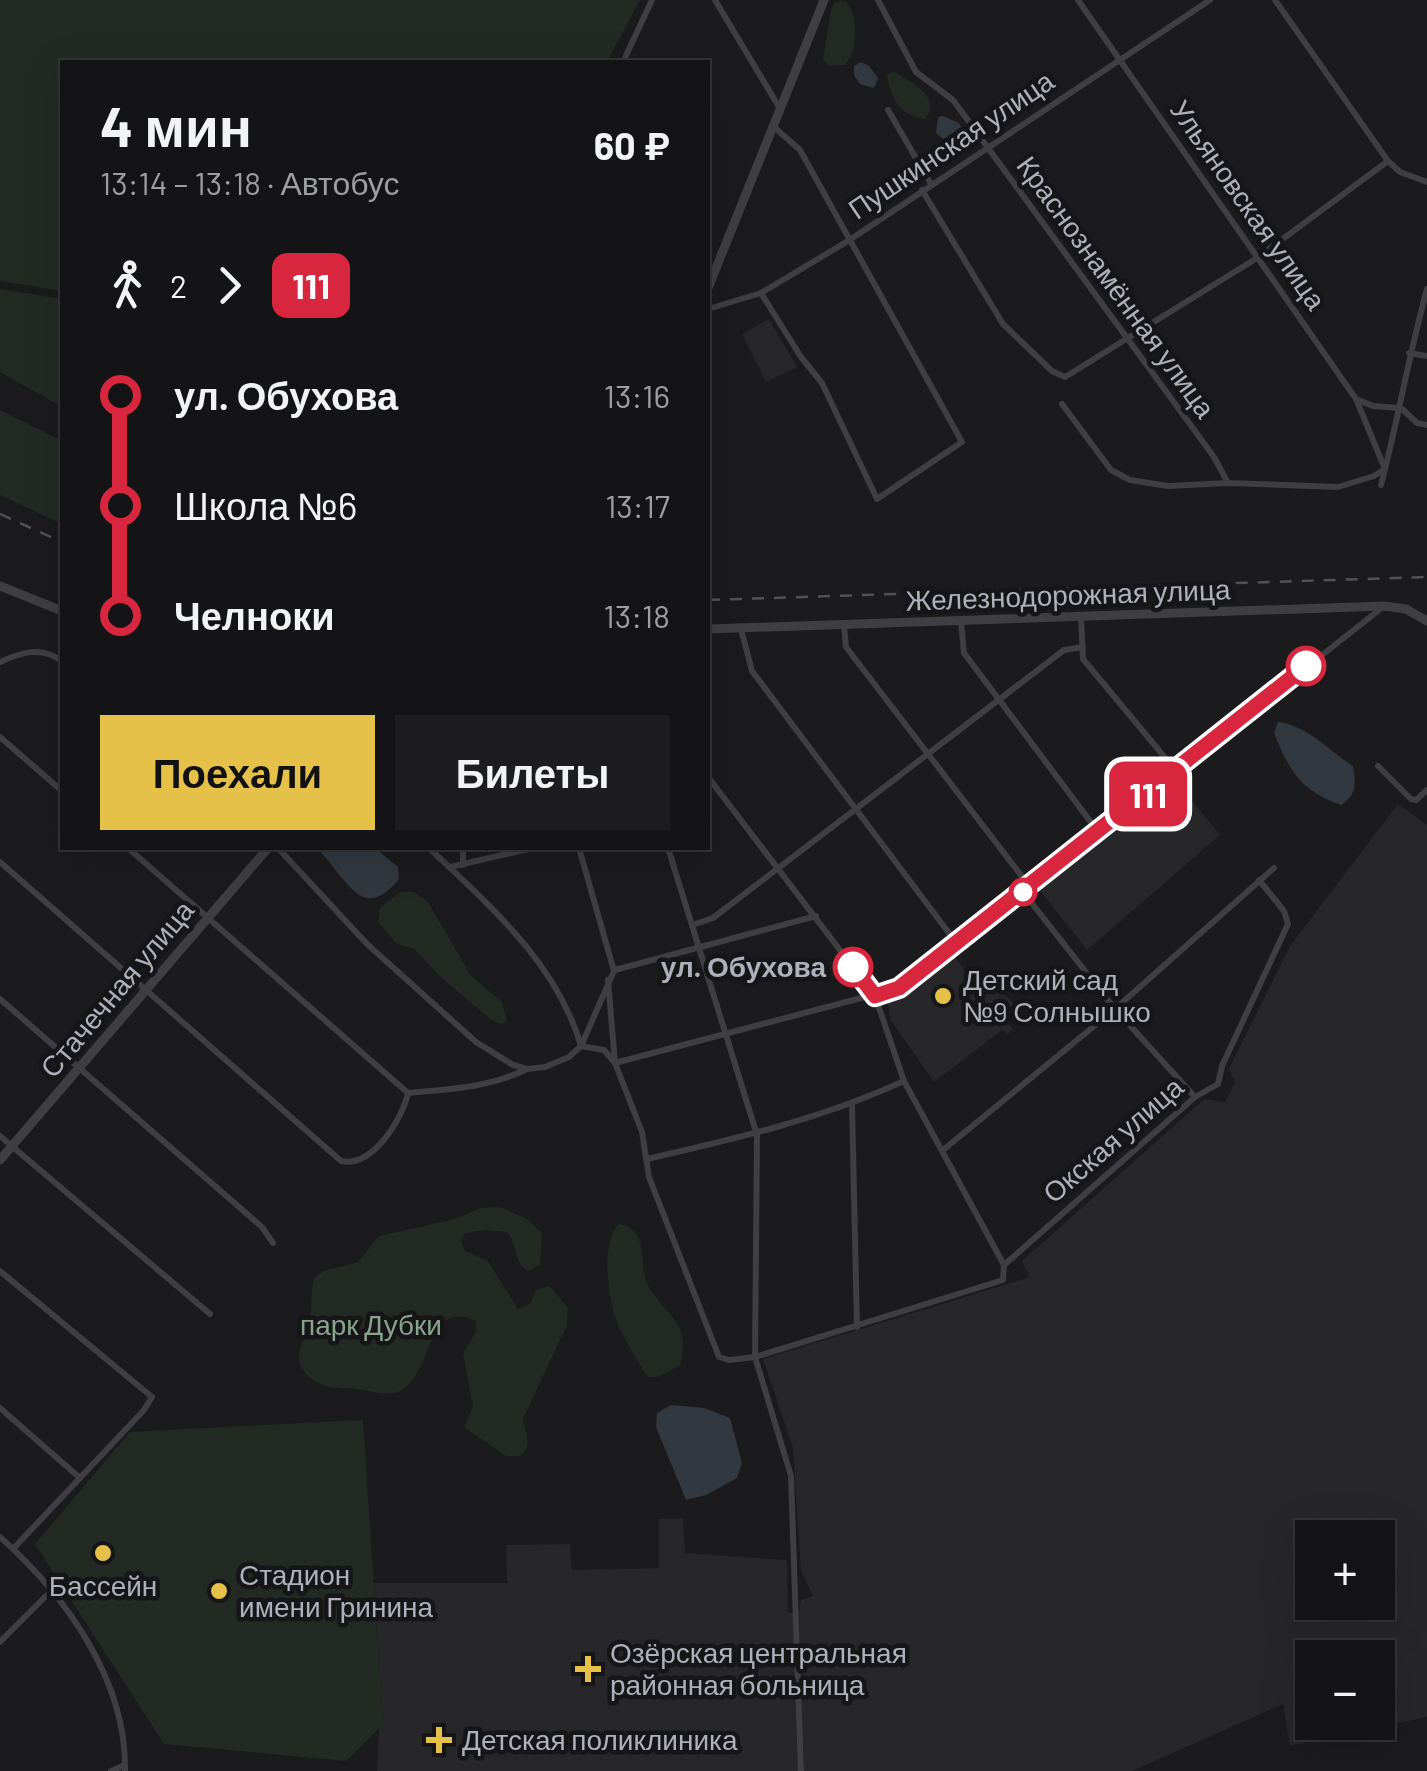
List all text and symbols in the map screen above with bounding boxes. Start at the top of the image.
street label: Пушкинская улица [841,63,1060,225]
text: 4 мин [100,92,252,158]
street label: Ульяновская улица [1164,93,1334,316]
text: 60 ₽ [594,122,670,168]
street label: Краснознамённая улица [1010,149,1223,424]
text: 13:14 – 13:18 · Автобус [100,163,399,201]
icon: walk [100,258,155,313]
icon: forward [202,258,257,313]
text: 111 [292,264,330,306]
text: 2 [170,266,187,304]
text: ул. Обухова [174,372,398,418]
text: 13:16 [604,376,670,414]
text: Школа №6 [174,482,357,528]
text: 13:17 [605,486,670,524]
street label: Железнодорожная улица [905,571,1231,617]
text: Челноки [174,592,335,638]
text: 13:18 [604,596,670,634]
unlabelled marker [1287,647,1325,685]
button: Поехали [100,715,375,830]
button: Билеты [395,715,670,830]
line badge: 111 [1090,762,1206,826]
text: 111 [1129,773,1167,815]
unlabelled marker [1010,879,1036,905]
street label: Стачечная улица [32,893,200,1084]
marker: ул. Обухова [834,948,872,986]
place label: ул. Обухова [661,949,826,983]
place label: Детский сад №9 Солнышко [963,962,1151,1028]
marker: Детский сад №9 Солнышко [932,985,954,1007]
street label: Окская улица [1035,1069,1190,1209]
park label: парк Дубки [300,1307,442,1341]
map controls [1295,1520,1395,1740]
button: + [1295,1520,1395,1620]
marker: Бассейн [92,1542,114,1564]
place label: Стадион имени Гринина [239,1557,434,1623]
place label: Бассейн [49,1568,157,1602]
marker: Стадион имени Гринина [208,1580,230,1602]
place label: Озёрская центральная районная больница [610,1635,907,1701]
button: − [1295,1640,1395,1740]
marker: Озёрская центральная районная больница [575,1656,601,1682]
place label: Детская поликлиника [462,1722,738,1756]
marker: Детская поликлиника [426,1727,452,1753]

